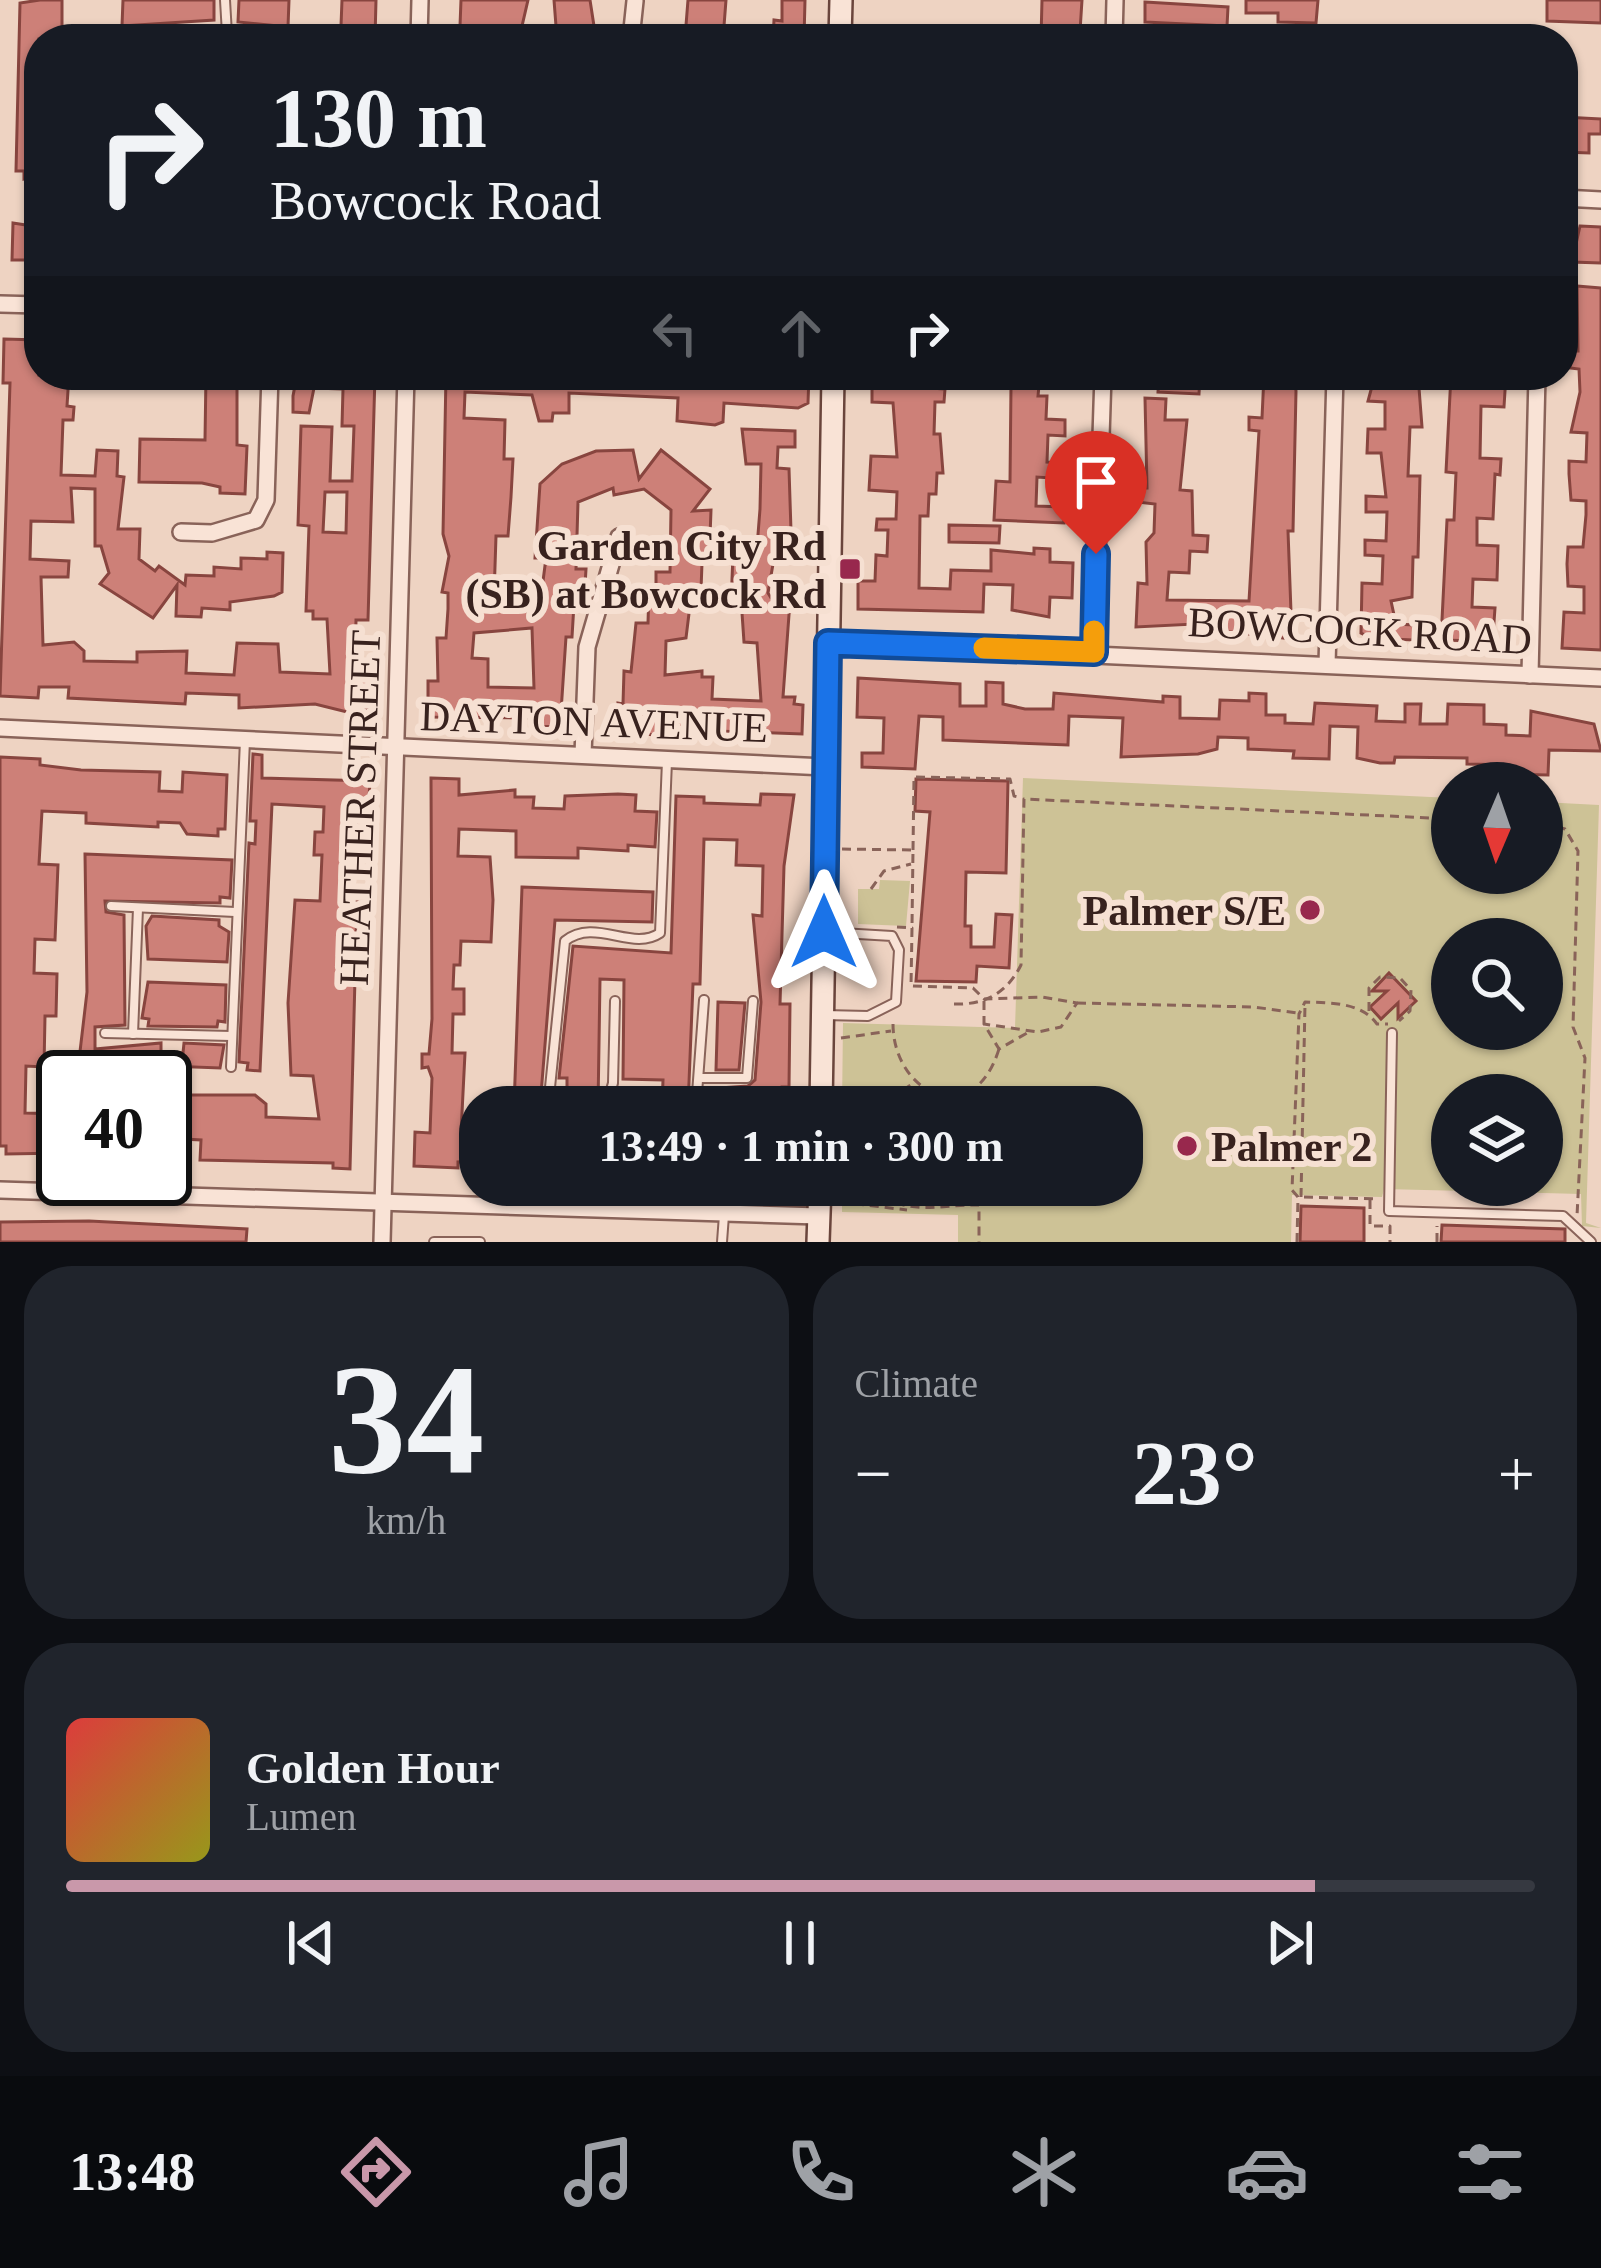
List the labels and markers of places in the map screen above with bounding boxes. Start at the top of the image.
pin [1045,431,1147,554]
place label: Garden City Rd (SB) at Bowcock Rd [465,523,826,618]
marker: Garden City Rd (SB) at Bowcock Rd [837,556,863,582]
place label: Palmer S/E [1083,888,1286,934]
marker: Palmer S/E [1297,897,1323,923]
place label: Palmer 2 [1211,1124,1372,1170]
marker: Palmer 2 [1174,1133,1200,1159]

